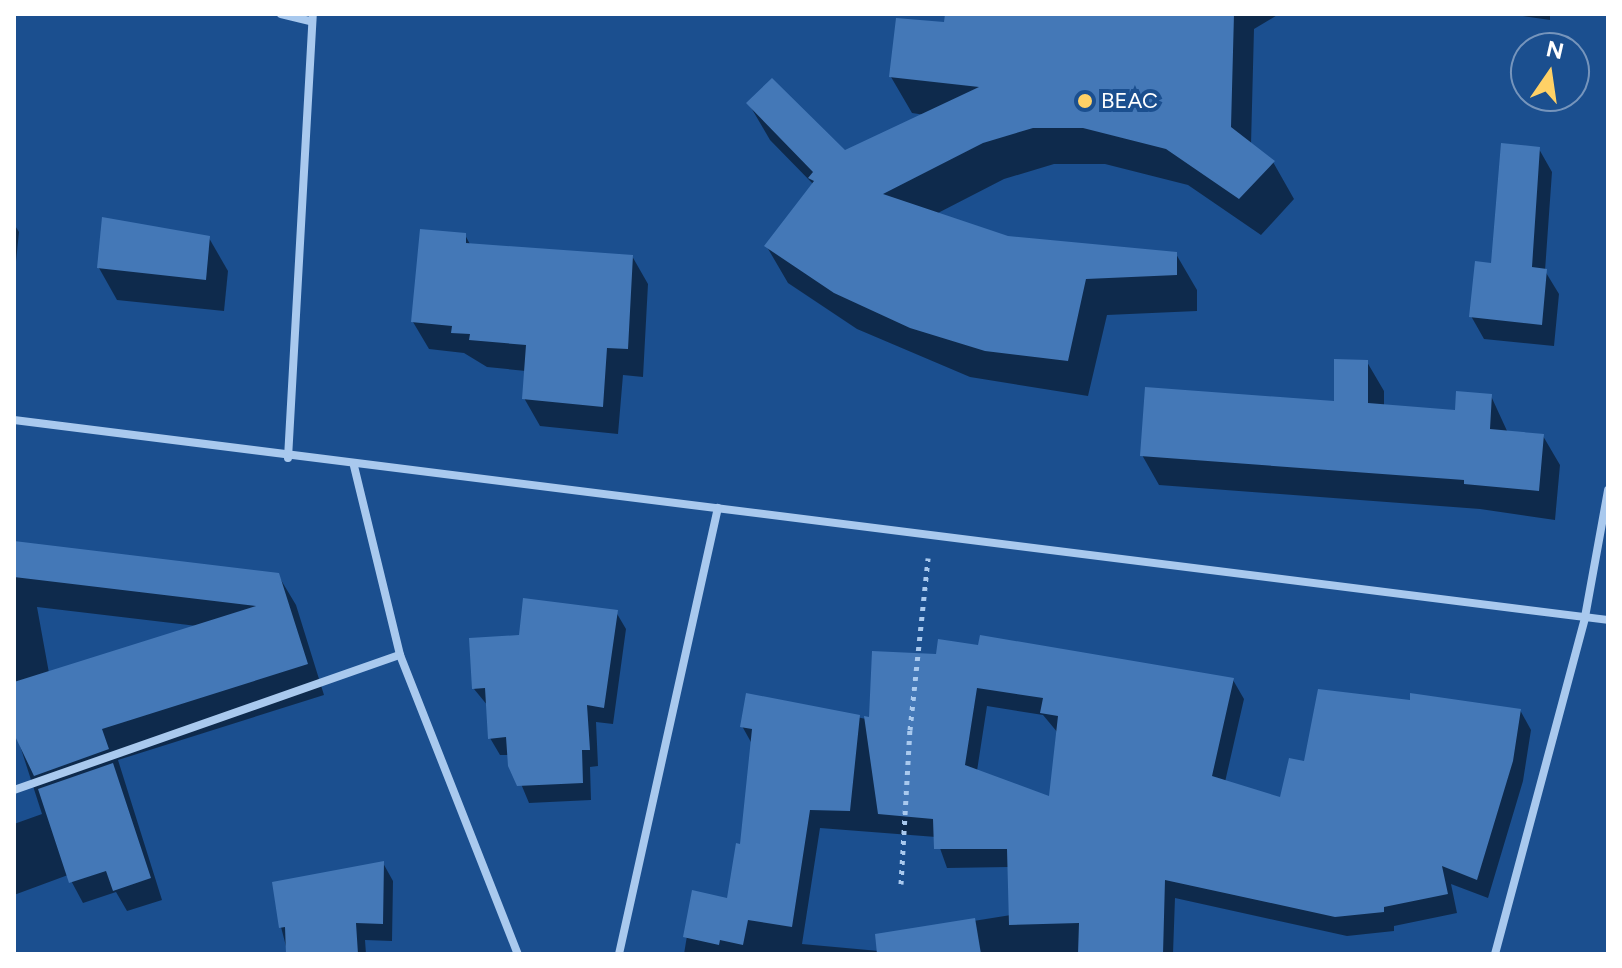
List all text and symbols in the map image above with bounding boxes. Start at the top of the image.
north arrow [1510,32,1590,112]
text: N [1544,35,1566,65]
place label: BEAC [1101,88,1158,114]
marker: BEAC [1076,92,1094,110]

